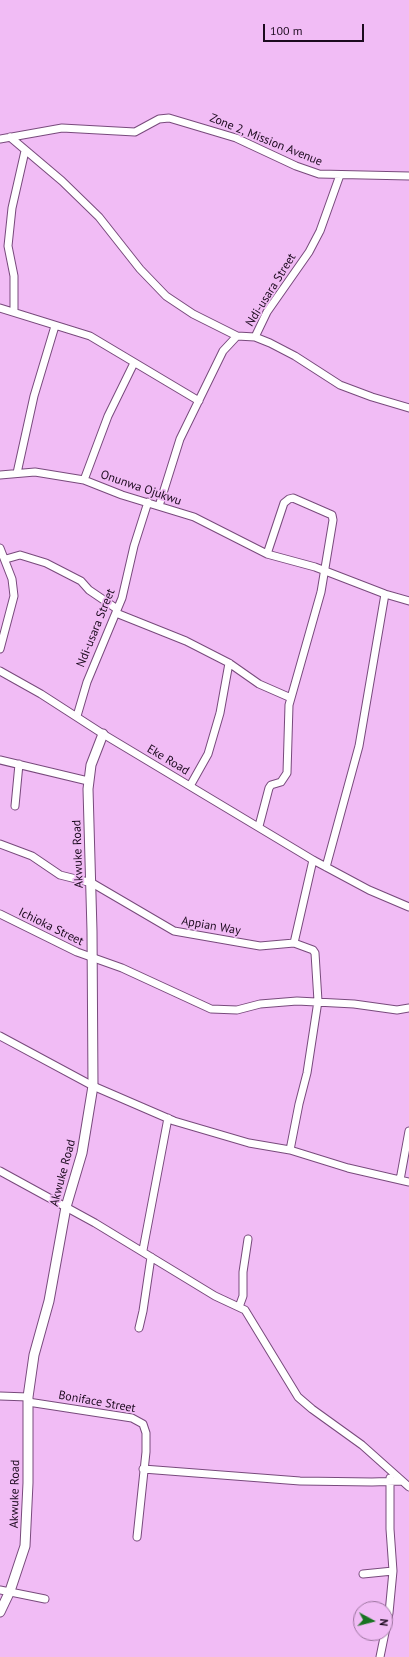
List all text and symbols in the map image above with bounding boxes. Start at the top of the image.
scale bar [265,16,366,42]
text: 100 m [270,23,303,38]
street label: Zone 2, Mission Avenue [207,111,325,169]
street label: Ndi-usara Street [243,251,299,329]
street label: Onunwa Ojukwu [99,467,183,509]
street label: Ndi-usara Street [74,587,118,669]
street label: Eke Road [144,742,192,778]
street label: Akwuke Road [70,820,86,888]
street label: Ichioka Street [16,905,86,949]
street label: Appian Way [180,914,242,938]
street label: Akwuke Road [47,1138,79,1208]
street label: Boniface Street [57,1388,137,1416]
street label: Akwuke Road [7,1460,23,1528]
north arrow [353,1601,393,1641]
text: N [377,1618,391,1627]

